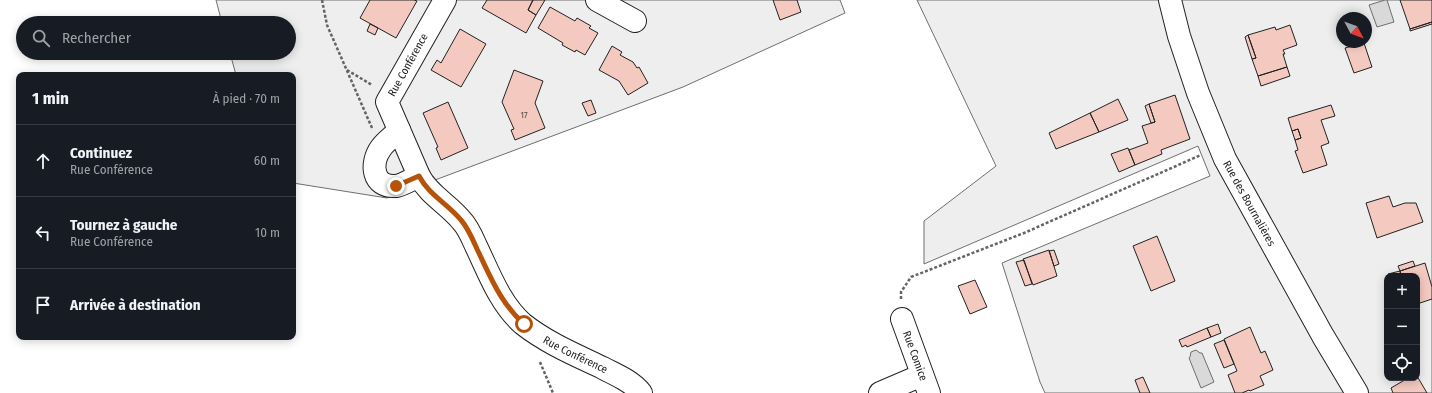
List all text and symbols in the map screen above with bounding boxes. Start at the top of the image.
north arrow [1336,12,1372,48]
search box [16,16,296,60]
icon: search [30,27,52,49]
text: Rechercher [62,29,131,47]
street label: Rue Conférence [385,31,431,99]
text: 1 min [32,88,69,109]
text: À pied · 70 m [213,91,280,106]
house number: 17 [520,110,528,120]
text: Continuez [70,144,132,162]
icon: ahead [32,150,54,172]
text: 60 m [254,153,280,168]
street label: Rue des Bournalières [1221,158,1278,248]
text: Rue Conférence [70,162,153,177]
route end [387,177,405,195]
text: Tournez à gauche [70,216,177,234]
icon: left [32,222,54,244]
text: 10 m [255,225,280,240]
text: Rue Conférence [70,234,153,249]
map controls [1384,273,1420,381]
button: + [1384,273,1420,309]
icon: arrive [32,294,54,316]
text: Arrivée à destination [70,296,201,314]
button: − [1384,309,1420,345]
route start [515,315,533,333]
street label: Rue Comice [900,329,930,382]
street label: Rue Conférence [541,333,610,376]
button: locate [1384,345,1420,381]

